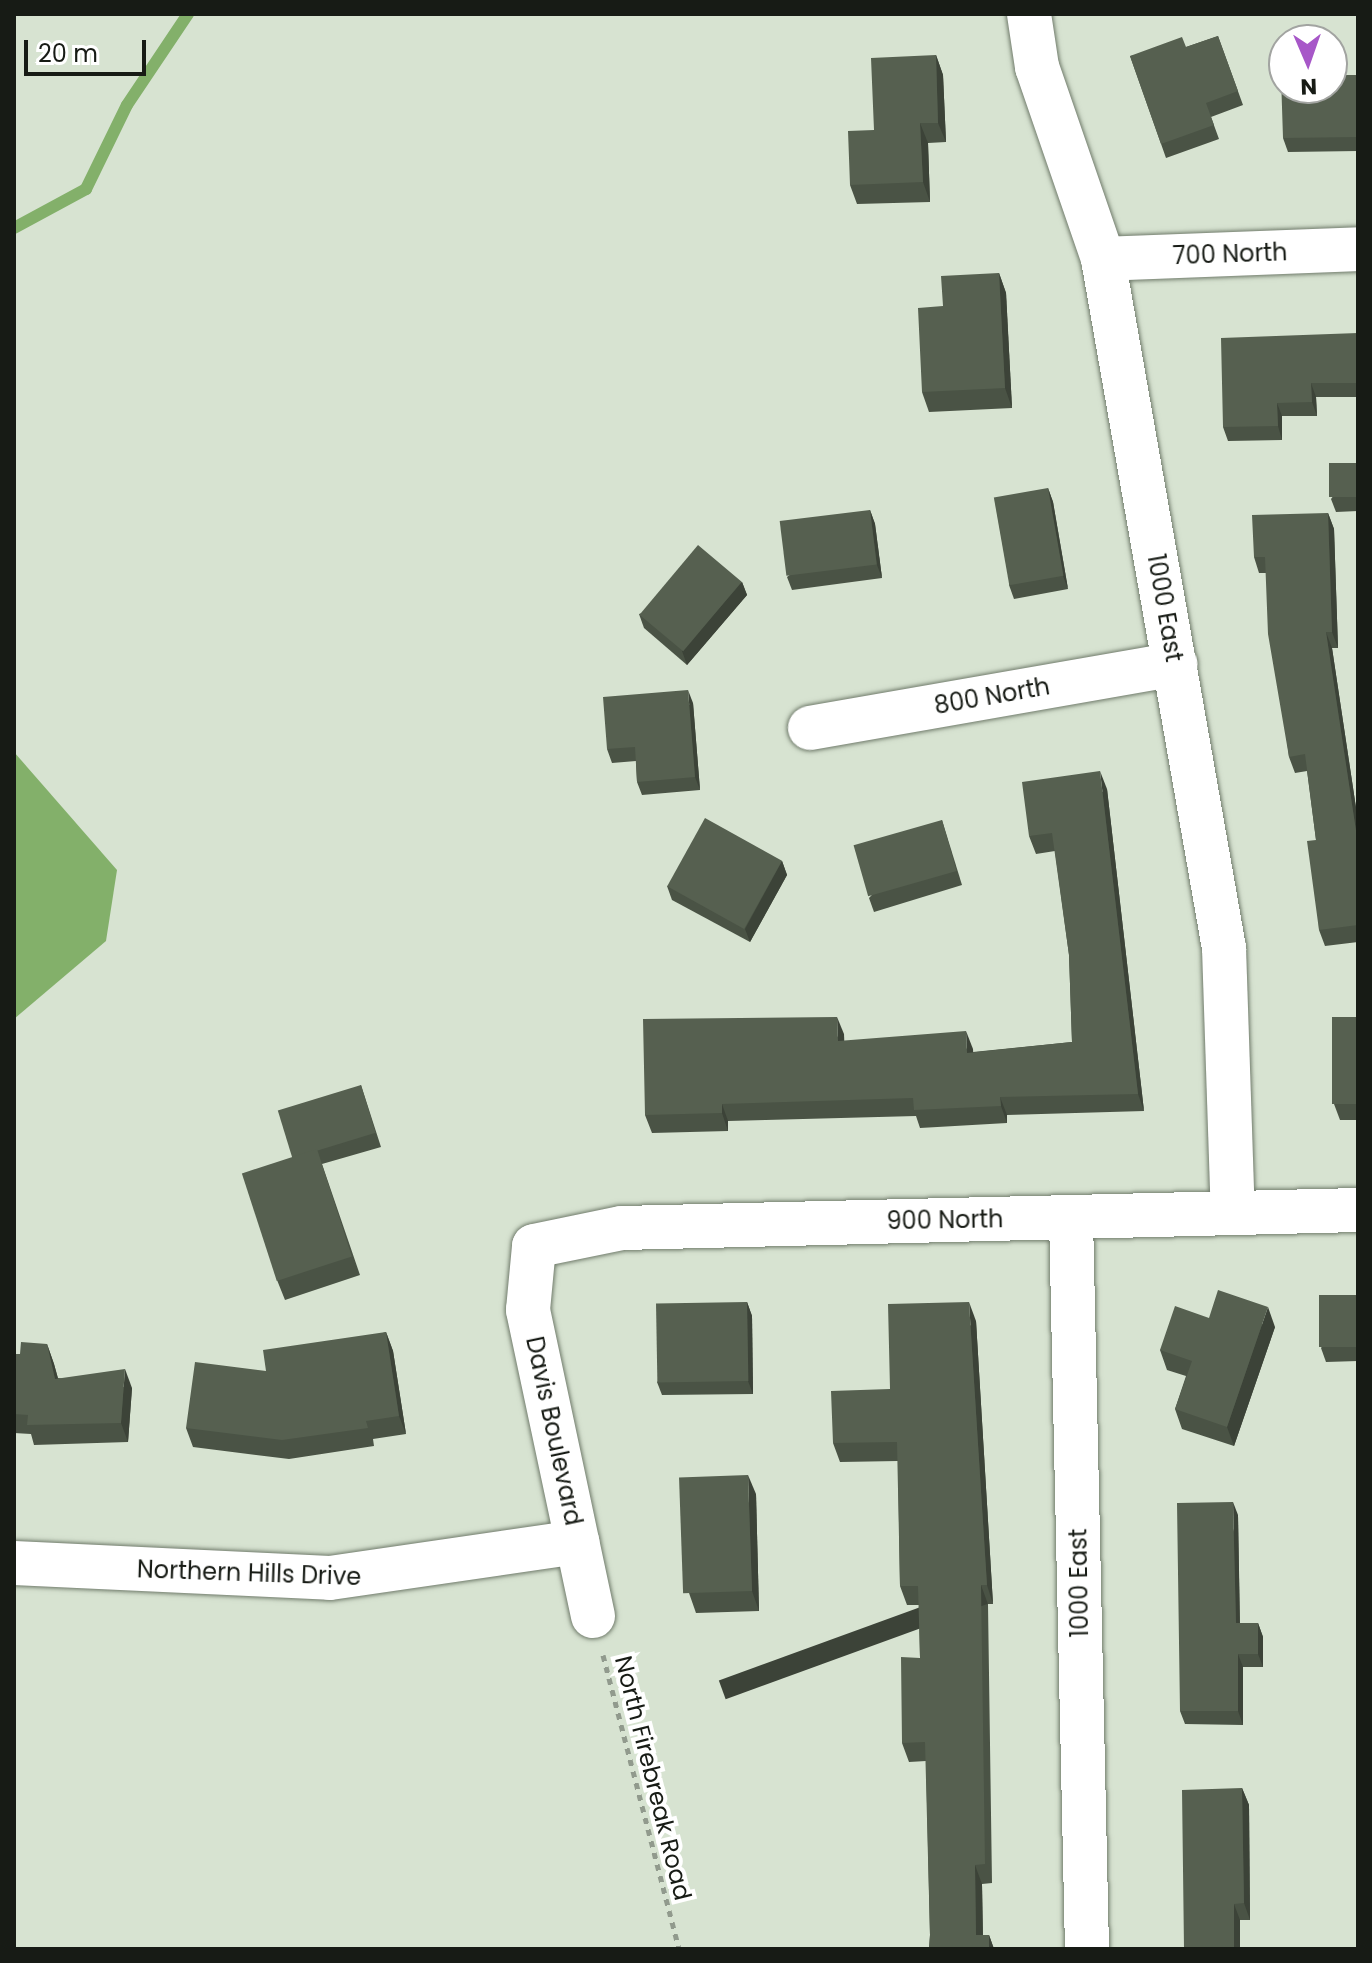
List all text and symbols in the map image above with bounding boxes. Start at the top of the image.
scale bar [28,24,150,74]
north arrow [1268,24,1348,104]
text: 20 m [38,37,98,70]
text: N [1300,71,1318,102]
street label: 700 North [1172,238,1288,270]
street label: 1000 East [1141,552,1189,664]
street label: 800 North [932,672,1052,720]
street label: 900 North [886,1205,1004,1235]
street label: Davis Boulevard [520,1334,588,1528]
street label: 1000 East [1064,1528,1094,1638]
street label: Northern Hills Drive [136,1555,362,1591]
street label: North Firebreak Road [609,1653,697,1903]

